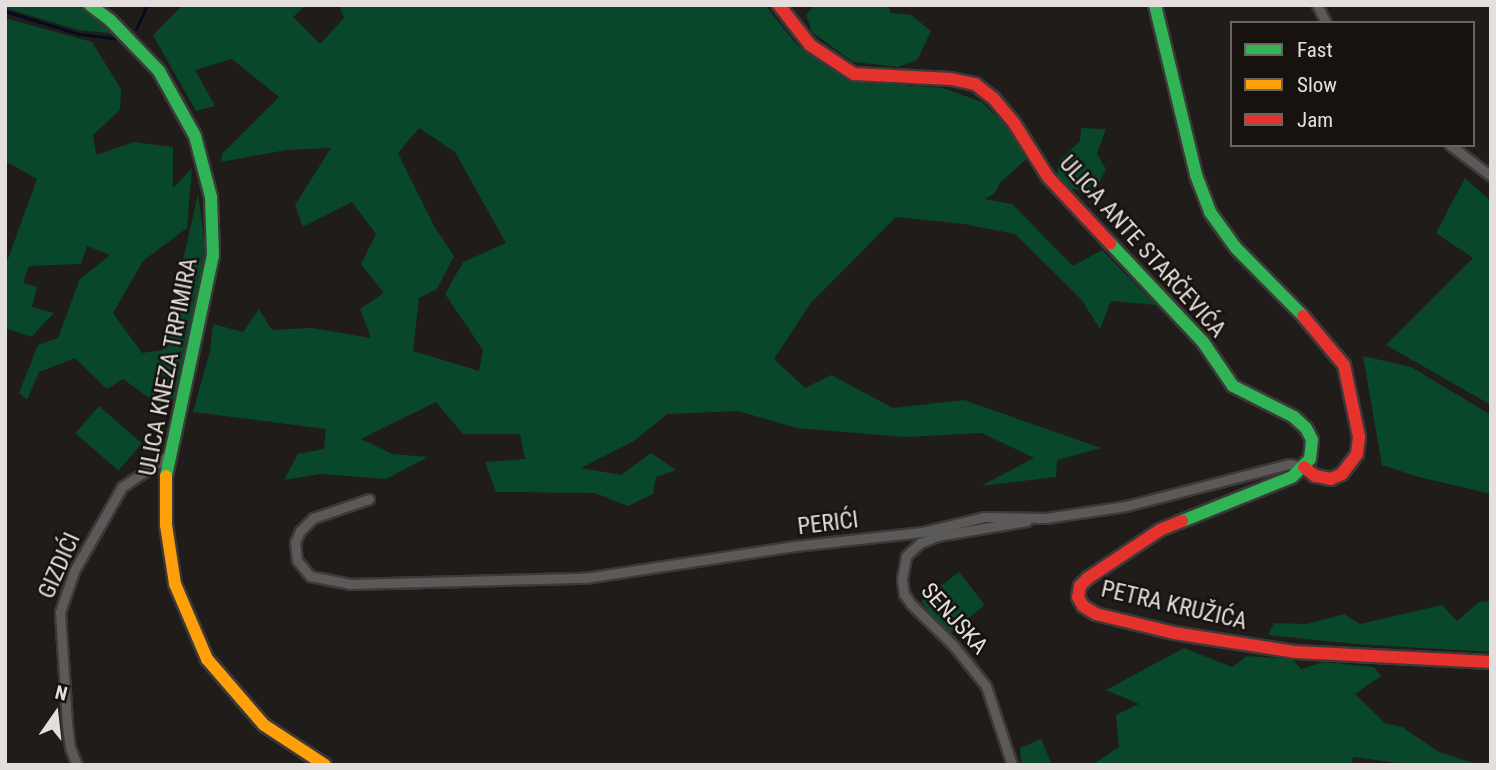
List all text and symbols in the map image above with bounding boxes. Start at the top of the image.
legend [1230,21,1475,147]
text: Fast [1297,38,1333,62]
text: Slow [1297,73,1337,97]
text: Jam [1297,108,1333,132]
street label: ULICA ANTE STARČEVIĆA [1053,150,1231,344]
street label: ULICA KNEZA TRPIMIRA [134,256,204,478]
street label: PERIĆI [796,507,860,541]
street label: GIZDIĆI [33,529,87,603]
street label: PETRA KRUŽIĆA [1098,576,1250,636]
street label: SENJSKA [915,578,993,660]
north arrow [21,679,91,749]
text: N [53,681,70,706]

